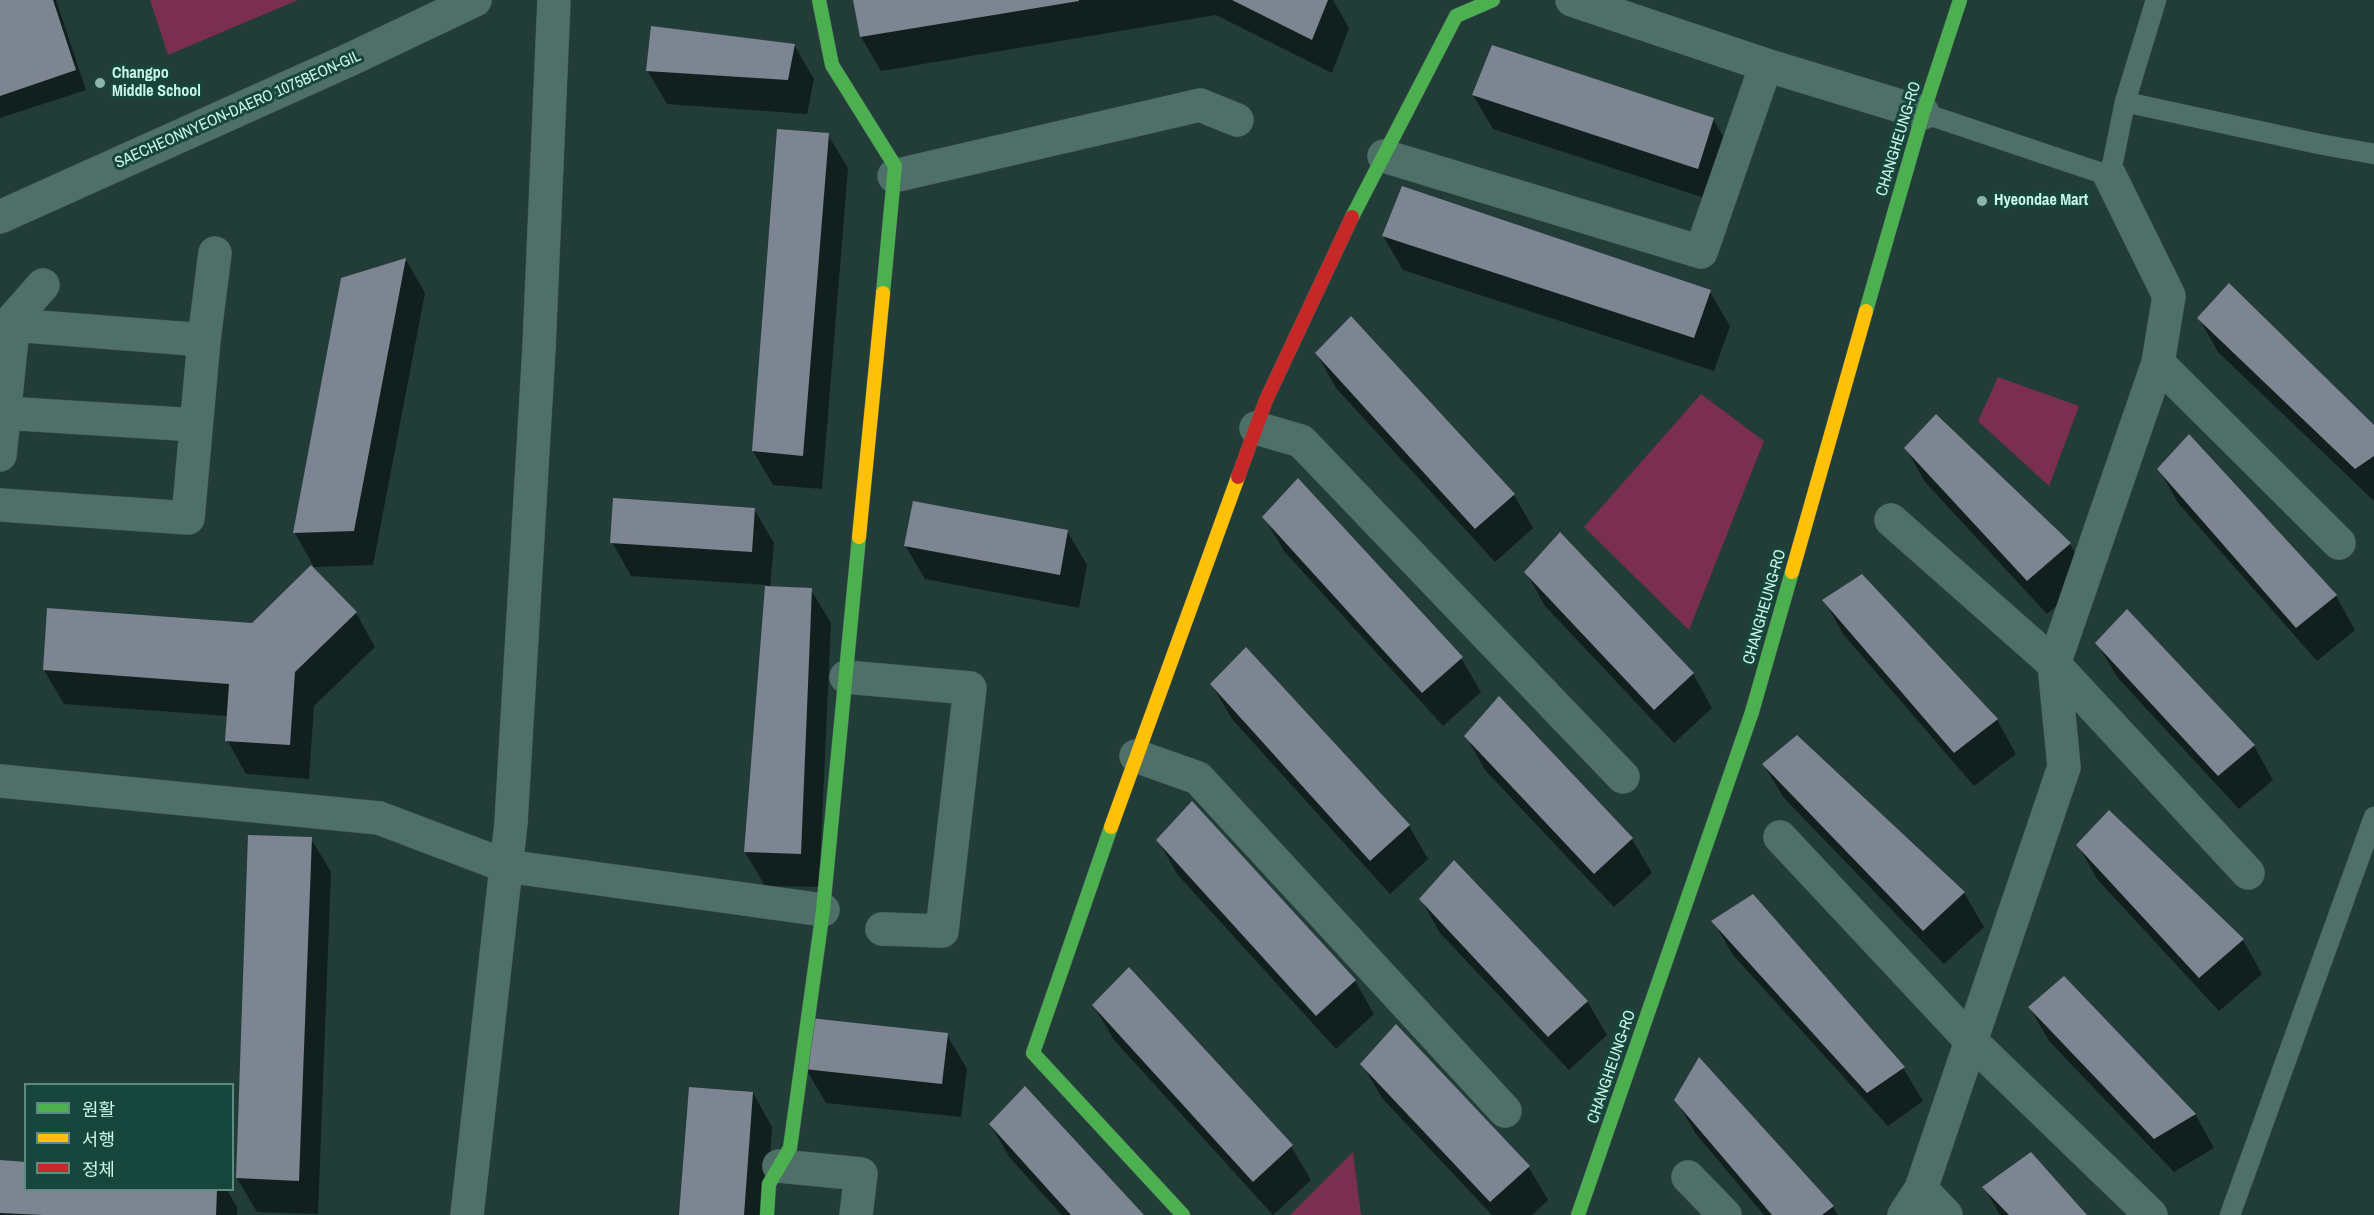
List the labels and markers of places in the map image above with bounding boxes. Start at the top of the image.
place label: Changpo Middle School [112,64,201,102]
marker: Changpo Middle School [93,76,107,90]
place label: Hyeondae Mart [1994,191,2088,211]
marker: Hyeondae Mart [1975,194,1989,208]

